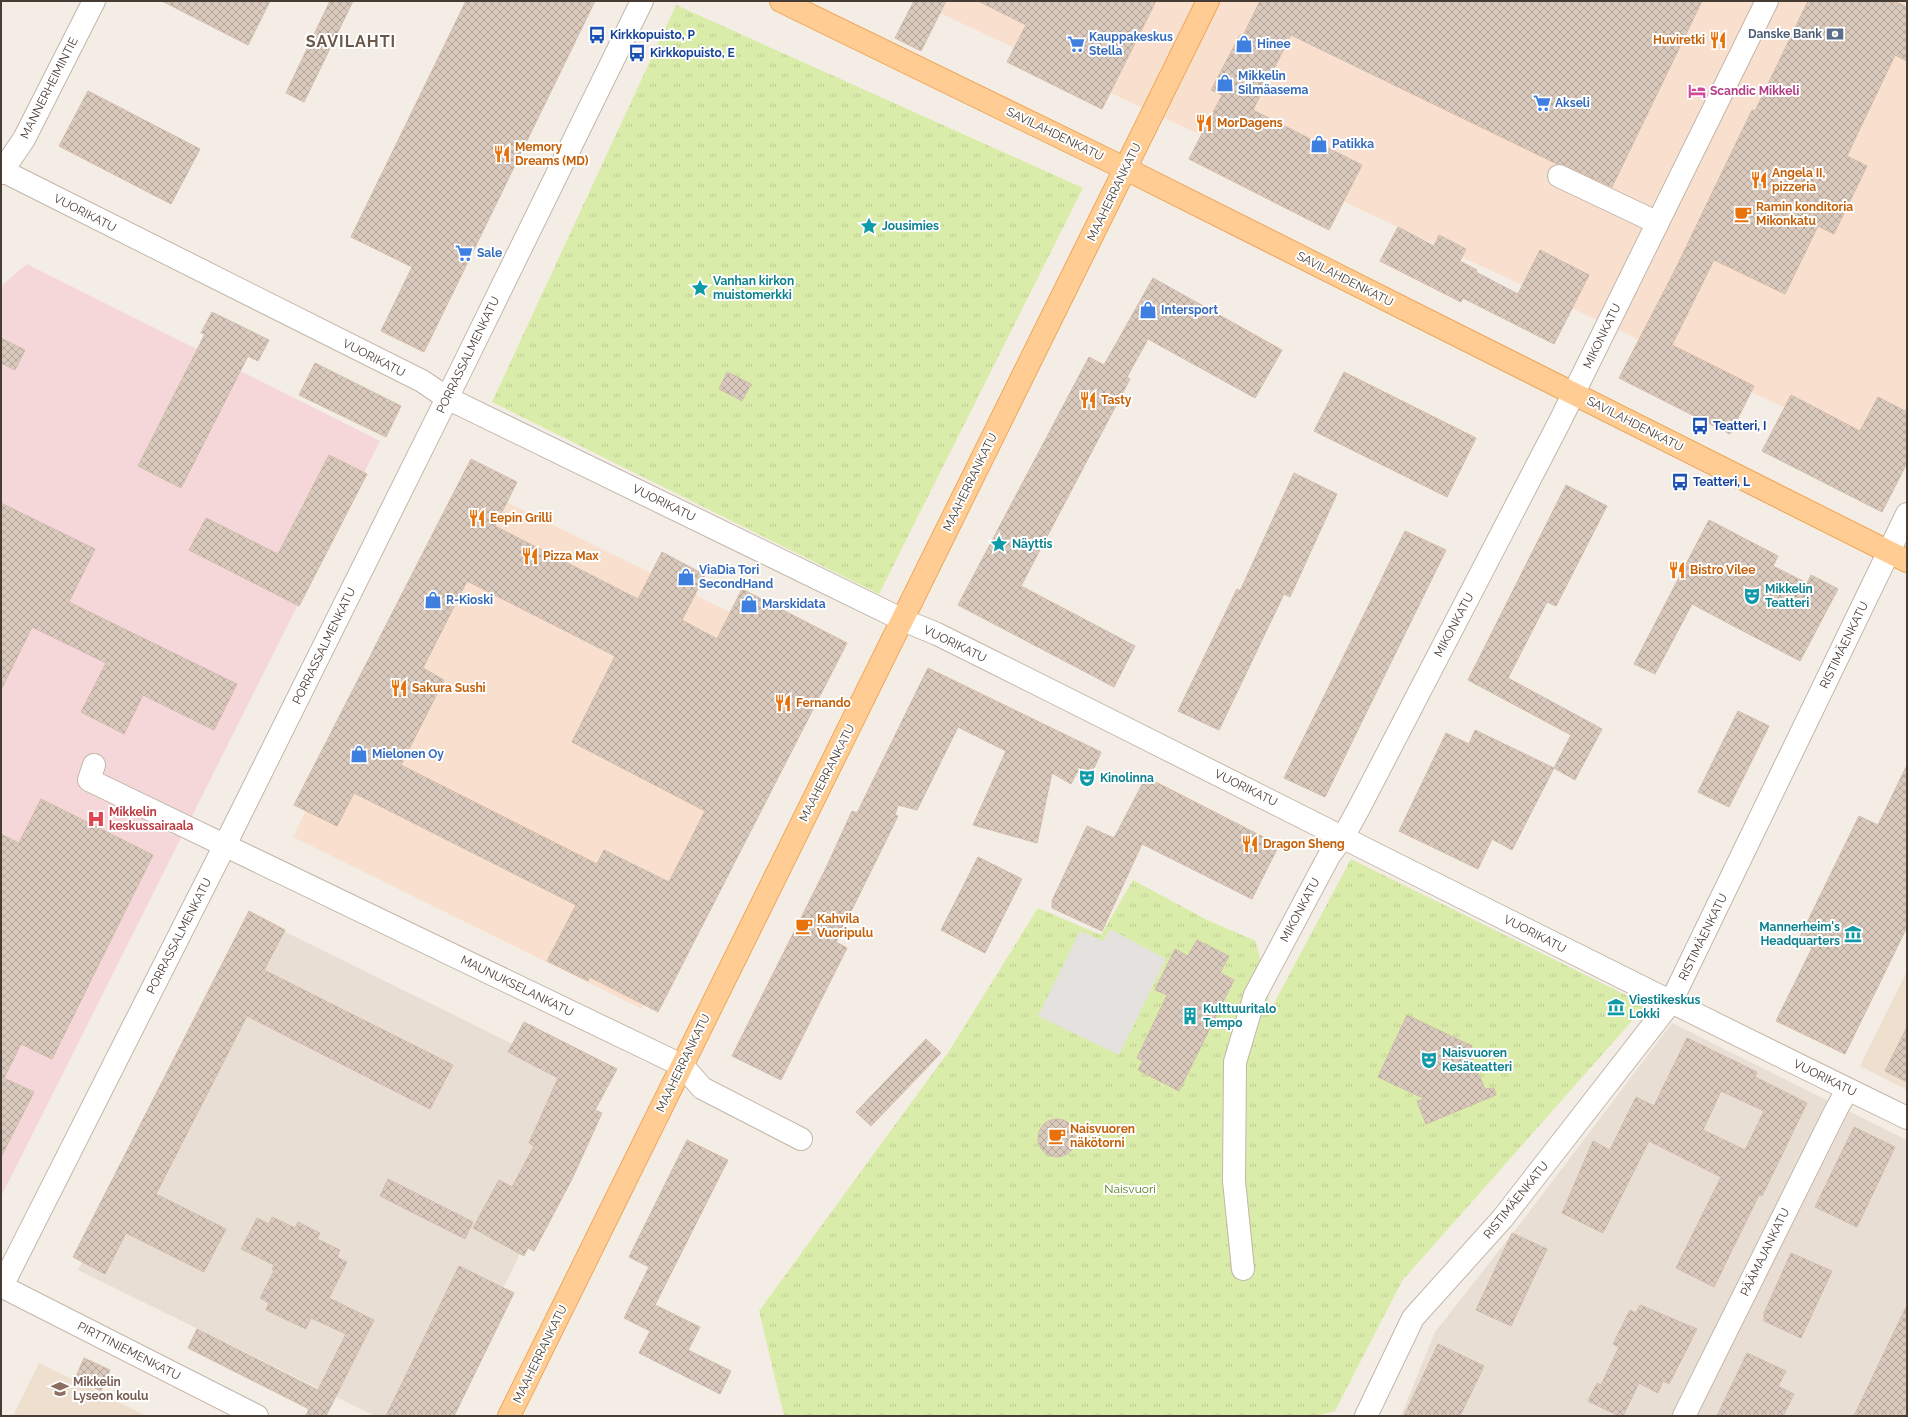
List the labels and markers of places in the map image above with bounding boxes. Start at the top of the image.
bank icon: Danske Bank [1825,24,1845,44]
bus stop icon: Kirkkopuisto, P [587,25,607,45]
place label: Danske Bank [1748,27,1822,41]
place label: Kirkkopuisto, P [610,28,695,42]
place label: Kauppakeskus Stella [1089,30,1173,58]
restaurant icon: Huviretki [1708,30,1728,50]
place label: Huviretki [1653,33,1705,47]
supermarket icon: Kauppakeskus Stella [1066,34,1086,54]
shop icon: Hinee [1234,34,1254,54]
place label: Hinee [1257,37,1291,51]
bus stop icon: Kirkkopuisto, E [627,43,647,63]
place label: Kirkkopuisto, E [650,46,735,60]
place label: Mikkelin Silmäasema [1238,69,1308,97]
shop icon: Mikkelin Silmäasema [1215,73,1235,93]
hotel icon: Scandic Mikkeli [1687,81,1707,101]
place label: Scandic Mikkeli [1710,84,1799,98]
supermarket icon: Akseli [1532,93,1552,113]
place label: Akseli [1555,96,1590,110]
restaurant icon: MorDagens [1194,113,1214,133]
place label: MorDagens [1217,116,1283,130]
shop icon: Patikka [1309,134,1329,154]
place label: Patikka [1332,137,1374,151]
place label: Memory Dreams (MD) [515,140,589,168]
restaurant icon: Memory Dreams (MD) [492,144,512,164]
place label: Angela II, pizzeria [1772,166,1826,194]
restaurant icon: Angela II, pizzeria [1749,170,1769,190]
place label: Ramin konditoria Mikonkatu [1756,200,1853,228]
cafe icon: Ramin konditoria Mikonkatu [1733,204,1753,224]
place icon: Jousimies [859,216,879,236]
place label: Jousimies [882,219,939,233]
supermarket icon: Sale [454,243,474,263]
place label: Sale [477,246,502,260]
place label: Vanhan kirkon muistomerkki [713,274,794,302]
place icon: Vanhan kirkon muistomerkki [690,278,710,298]
shop icon: Intersport [1138,300,1158,320]
place label: Intersport [1161,303,1218,317]
restaurant icon: Tasty [1078,390,1098,410]
place label: Tasty [1101,393,1132,407]
bus stop icon: Teatteri, I [1690,416,1710,436]
place label: Teatteri, I [1713,419,1766,433]
bus stop icon: Teatteri, L [1670,472,1690,492]
place label: Teatteri, L [1693,475,1750,489]
restaurant icon: Eepin Grilli [467,508,487,528]
place label: Eepin Grilli [490,511,552,525]
place icon: Näyttis [989,534,1009,554]
place label: Näyttis [1012,537,1053,551]
restaurant icon: Pizza Max [520,546,540,566]
place label: Pizza Max [543,549,599,563]
restaurant icon: Bistro Vilee [1667,560,1687,580]
place label: ViaDia Tori SecondHand [699,563,773,591]
place label: Bistro Vilee [1690,563,1755,577]
shop icon: ViaDia Tori SecondHand [676,567,696,587]
place label: Mikkelin Teatteri [1765,582,1813,610]
theatre icon: Mikkelin Teatteri [1742,586,1762,606]
shop icon: R-Kioski [423,590,443,610]
place label: R-Kioski [446,593,493,607]
shop icon: Marskidata [739,594,759,614]
place label: Marskidata [762,597,826,611]
restaurant icon: Sakura Sushi [389,678,409,698]
place label: Sakura Sushi [412,681,486,695]
restaurant icon: Fernando [773,693,793,713]
place label: Fernando [796,696,851,710]
shop icon: Mielonen Oy [349,744,369,764]
place label: Mielonen Oy [372,747,444,761]
theatre icon: Kinolinna [1077,768,1097,788]
place label: Kinolinna [1100,771,1154,785]
place label: Mikkelin keskussairaala [109,805,194,833]
hospital icon: Mikkelin keskussairaala [86,809,106,829]
restaurant icon: Dragon Sheng [1240,834,1260,854]
place label: Dragon Sheng [1263,837,1345,851]
place label: Kahvila Vuoripulu [817,912,873,940]
cafe icon: Kahvila Vuoripulu [794,916,814,936]
place label: Mannerheim's Headquarters [1759,920,1840,948]
museum icon: Mannerheim's Headquarters [1843,924,1863,944]
place label: Viestikeskus Lokki [1629,993,1701,1021]
museum icon: Viestikeskus Lokki [1606,997,1626,1017]
place label: Kulttuuritalo Tempo [1203,1002,1276,1030]
building icon: Kulttuuritalo Tempo [1180,1006,1200,1026]
place label: Naisvuoren Kesäteatteri [1442,1046,1512,1074]
theatre icon: Naisvuoren Kesäteatteri [1419,1050,1439,1070]
place label: Naisvuoren näkötorni [1070,1122,1135,1150]
cafe icon: Naisvuoren näkötorni [1047,1126,1067,1146]
place label: Mikkelin Lyseon koulu [73,1375,148,1403]
school or university icon: Mikkelin Lyseon koulu [50,1379,70,1399]

